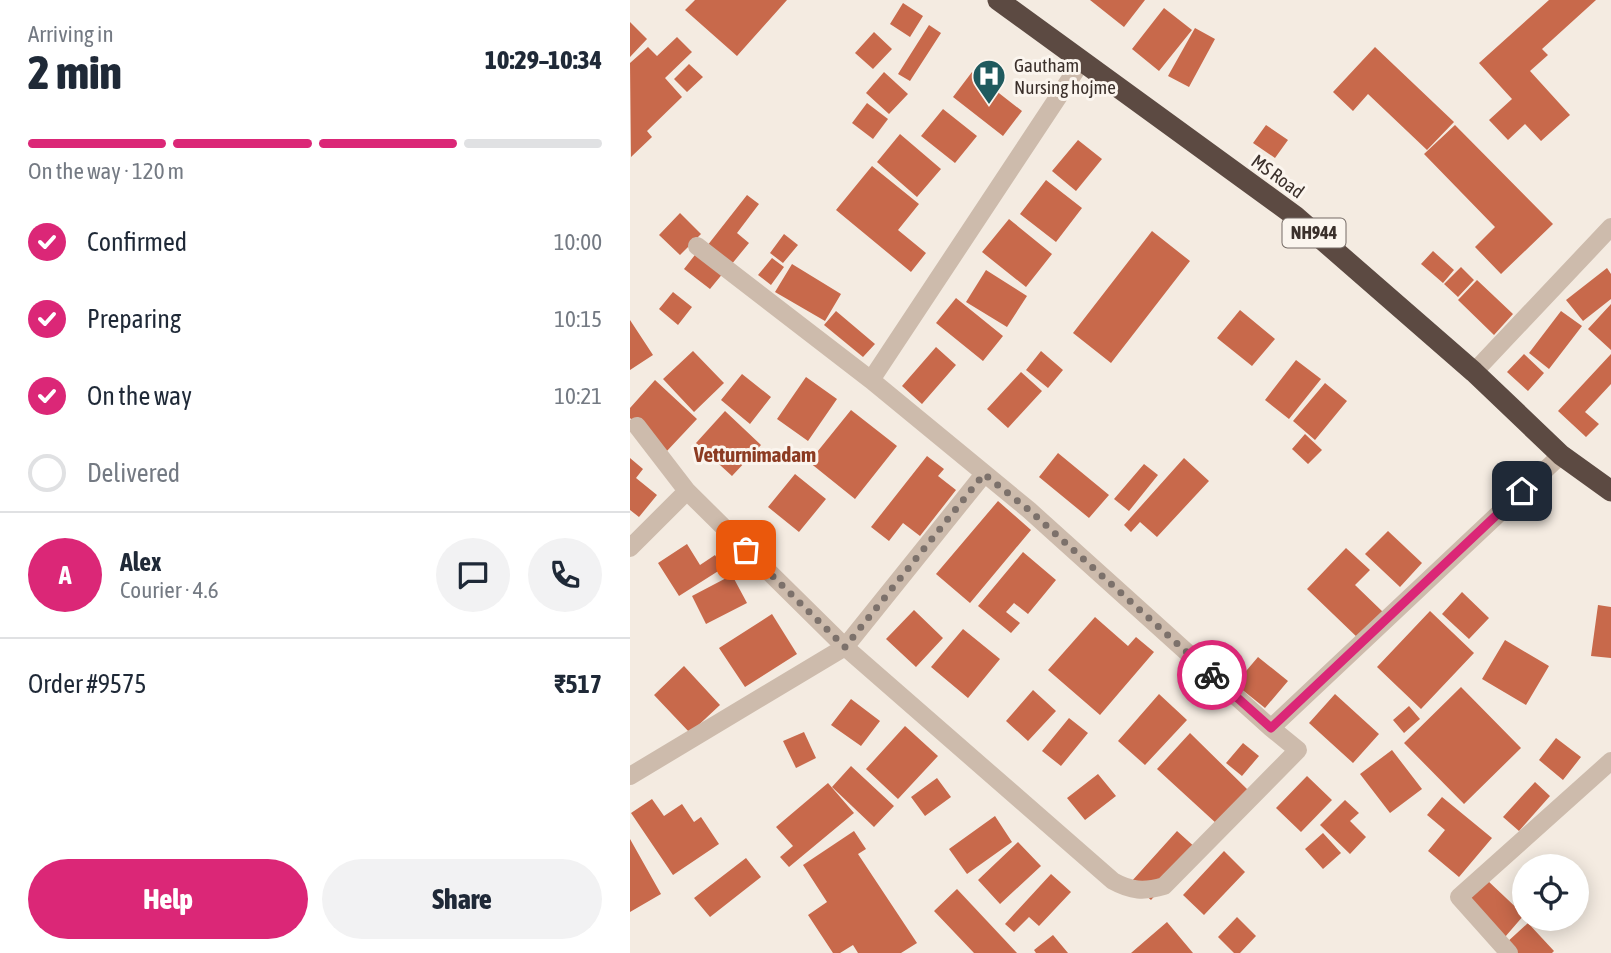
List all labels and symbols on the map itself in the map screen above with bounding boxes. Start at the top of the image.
place label: Gautham Nursing hojme [1014,54,1116,98]
hospital icon: Gautham Nursing hojme [970,57,1008,106]
street label: MS Road [1247,150,1309,202]
road number: NH944 [1282,218,1346,247]
district label: Vetturnimadam [693,442,816,466]
pin [1492,461,1552,521]
pin [716,520,776,580]
courier [1177,640,1247,710]

